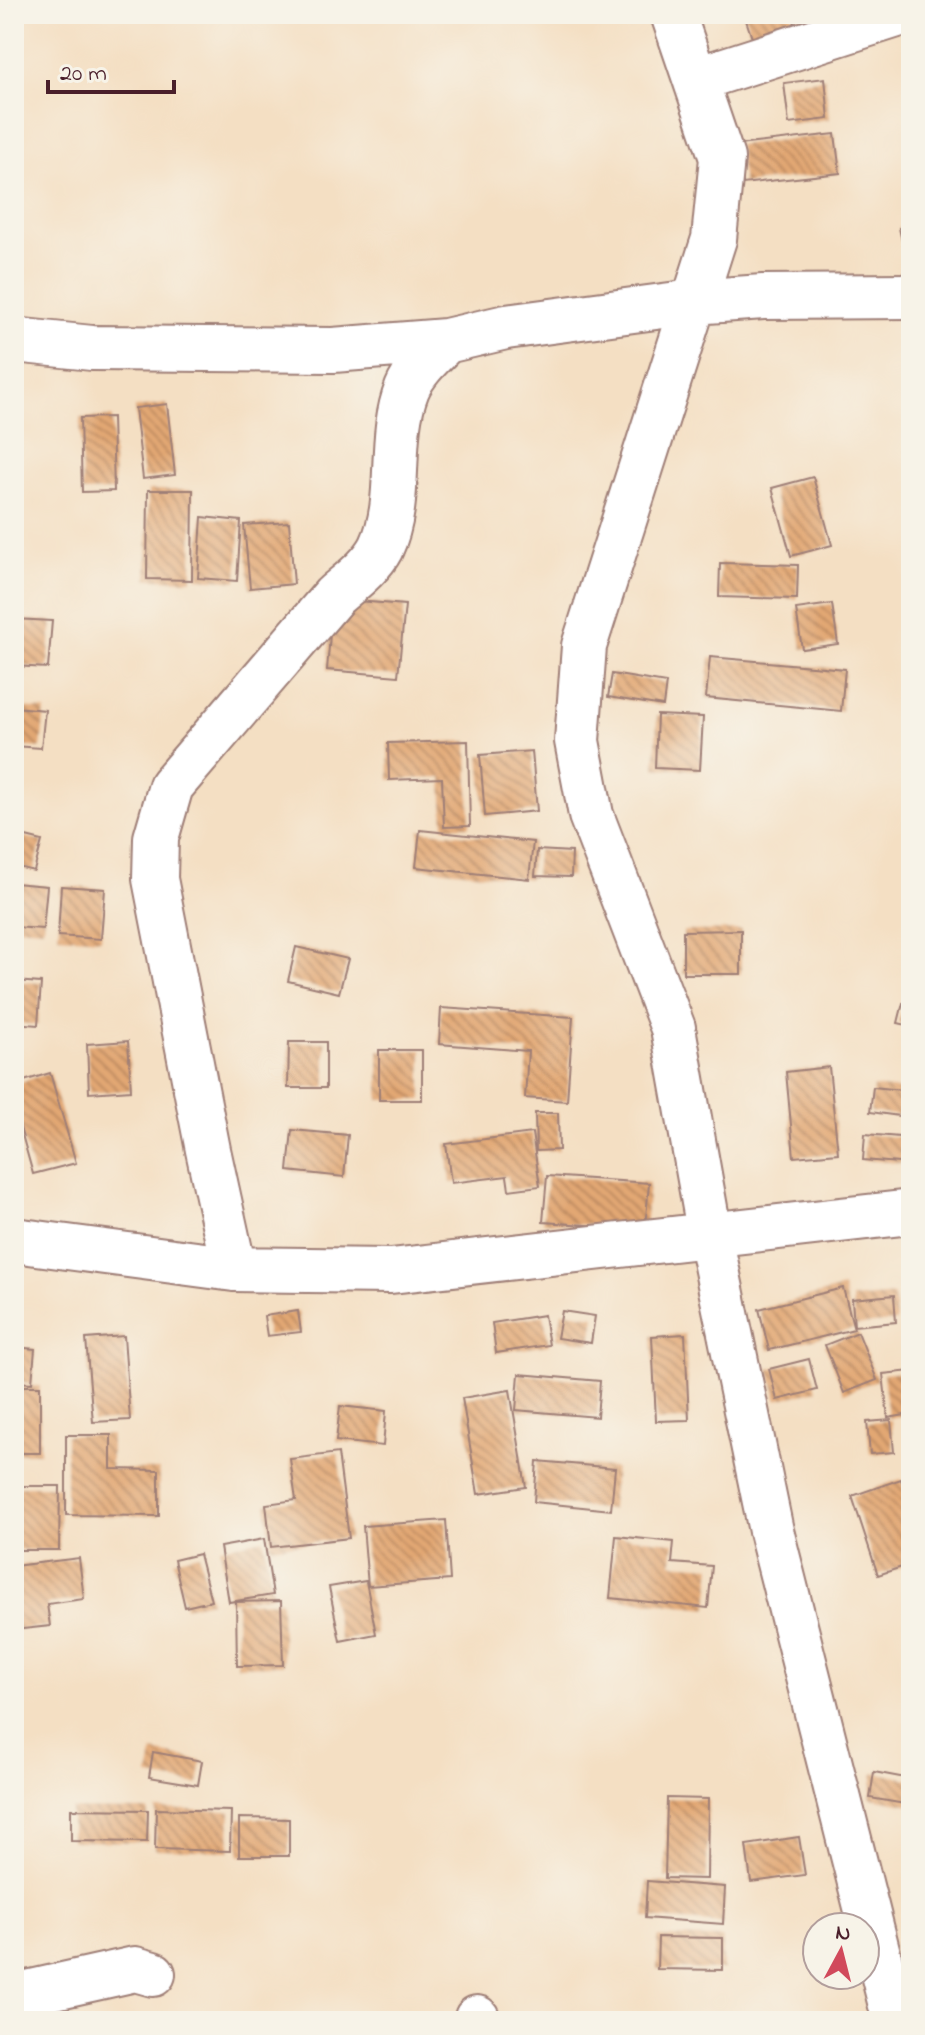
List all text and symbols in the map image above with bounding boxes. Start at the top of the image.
scale bar [48,44,174,94]
text: 20 m [60,57,107,92]
north arrow [801,1911,881,1991]
text: N [834,1917,852,1951]

